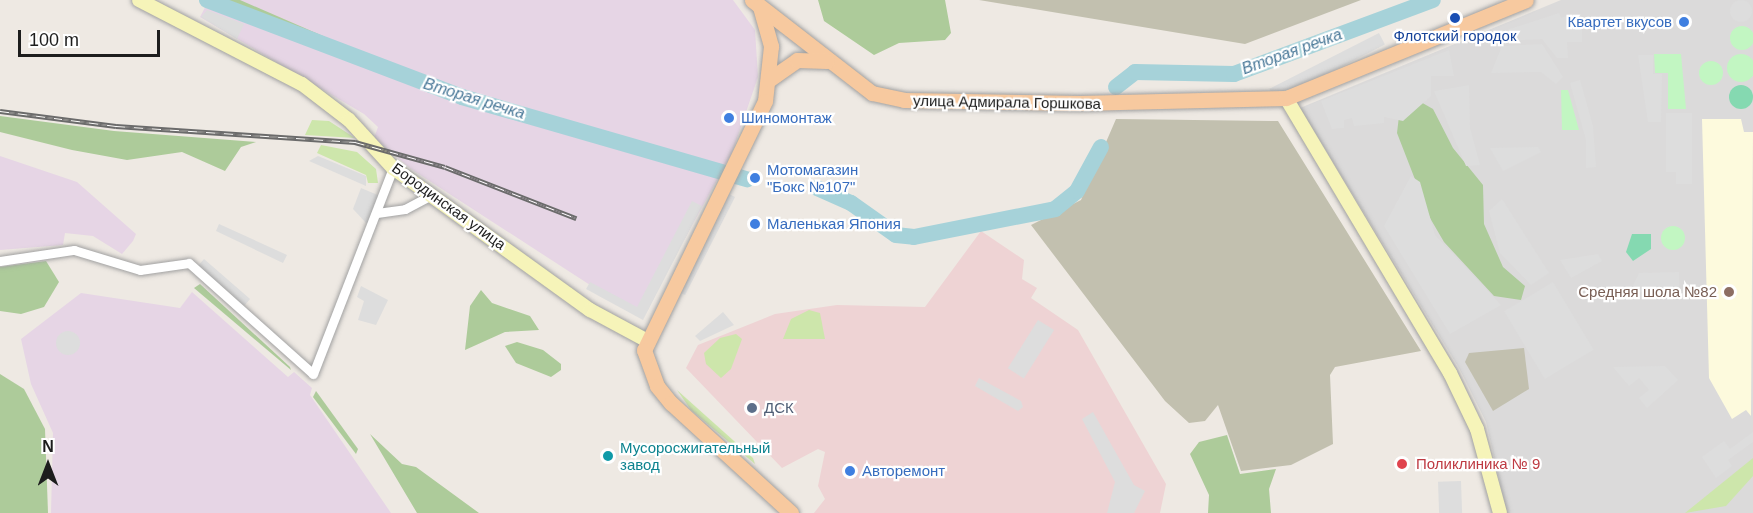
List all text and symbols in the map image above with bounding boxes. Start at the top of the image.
marker: Флотский городок [1448,11,1462,25]
place label: Квартет вкусов [1568,13,1672,31]
marker: Квартет вкусов [1677,15,1691,29]
scale bar [21,18,164,56]
water label: Вторая речка [1239,25,1345,79]
place label: Флотский городок [1393,27,1517,45]
text: 100 m [29,30,79,50]
water label: Вторая речка [421,74,527,124]
street label: улица Адмирала Горшкова [913,91,1101,113]
place label: Шиномонтаж [741,109,832,127]
marker: Шиномонтаж [722,111,736,125]
street label: Бородинская улица [389,159,509,253]
place label: Мотомагазин "Бокс №107" [767,160,858,195]
marker: Мотомагазин "Бокс №107" [748,171,762,185]
place label: Маленькая Япония [767,215,901,233]
marker: Маленькая Япония [748,217,762,231]
place label: Средняя шола №82 [1578,283,1717,301]
marker: Средняя шола №82 [1722,285,1736,299]
place label: ДСК [764,399,794,417]
marker: ДСК [745,401,759,415]
north arrow [18,435,78,495]
text: N [42,438,54,455]
place label: Мусоросжигательный завод [620,438,770,473]
marker: Мусоросжигательный завод [601,449,615,463]
marker: Поликлиника № 9 [1393,455,1411,473]
place label: Поликлиника № 9 [1416,455,1540,473]
place label: Авторемонт [862,462,945,480]
marker: Авторемонт [843,464,857,478]

